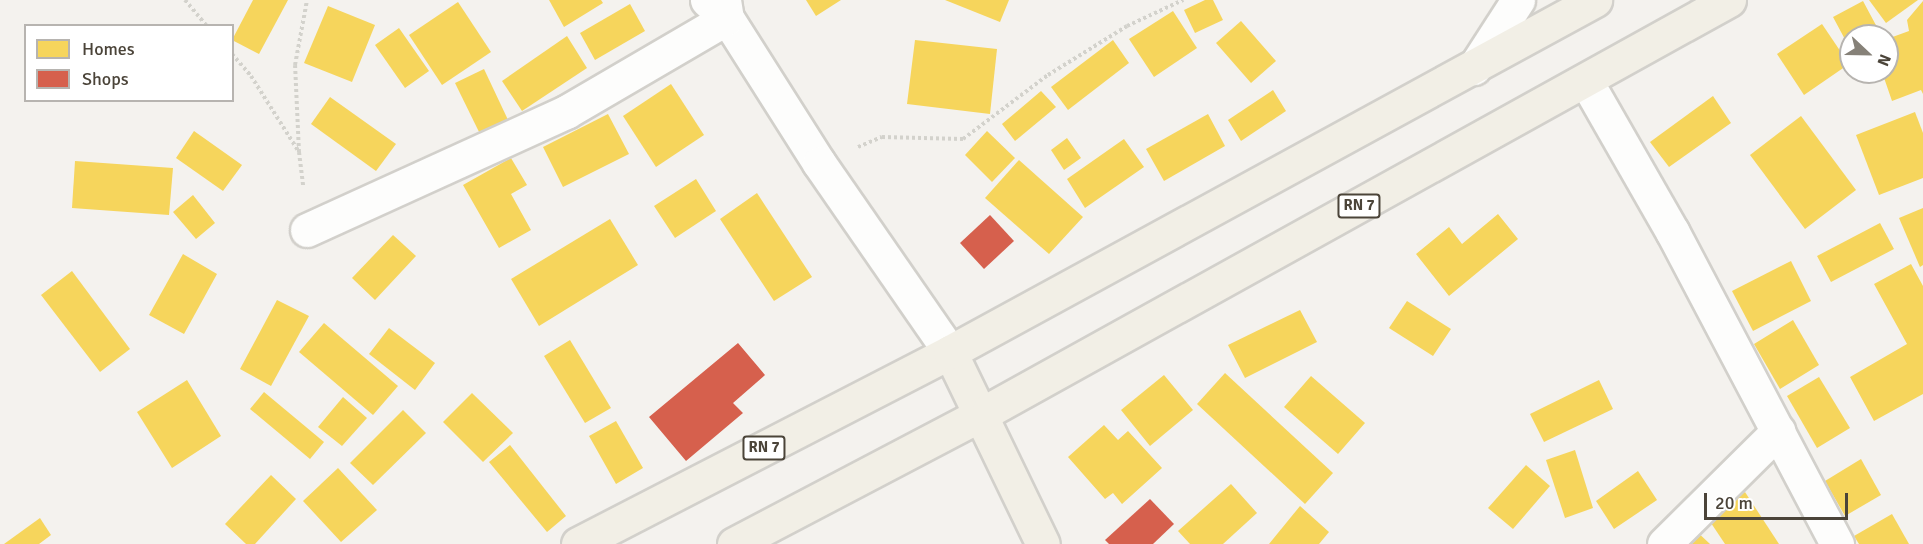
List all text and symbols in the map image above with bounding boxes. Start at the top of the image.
legend [24,24,234,102]
north arrow [1839,24,1899,84]
text: Homes [82,38,135,60]
text: N [1872,51,1895,69]
text: Shops [82,68,129,90]
road number: RN 7 [1336,194,1382,218]
road number: RN 7 [742,436,786,460]
scale bar [1707,481,1851,519]
text: 20 m [1715,492,1753,514]

